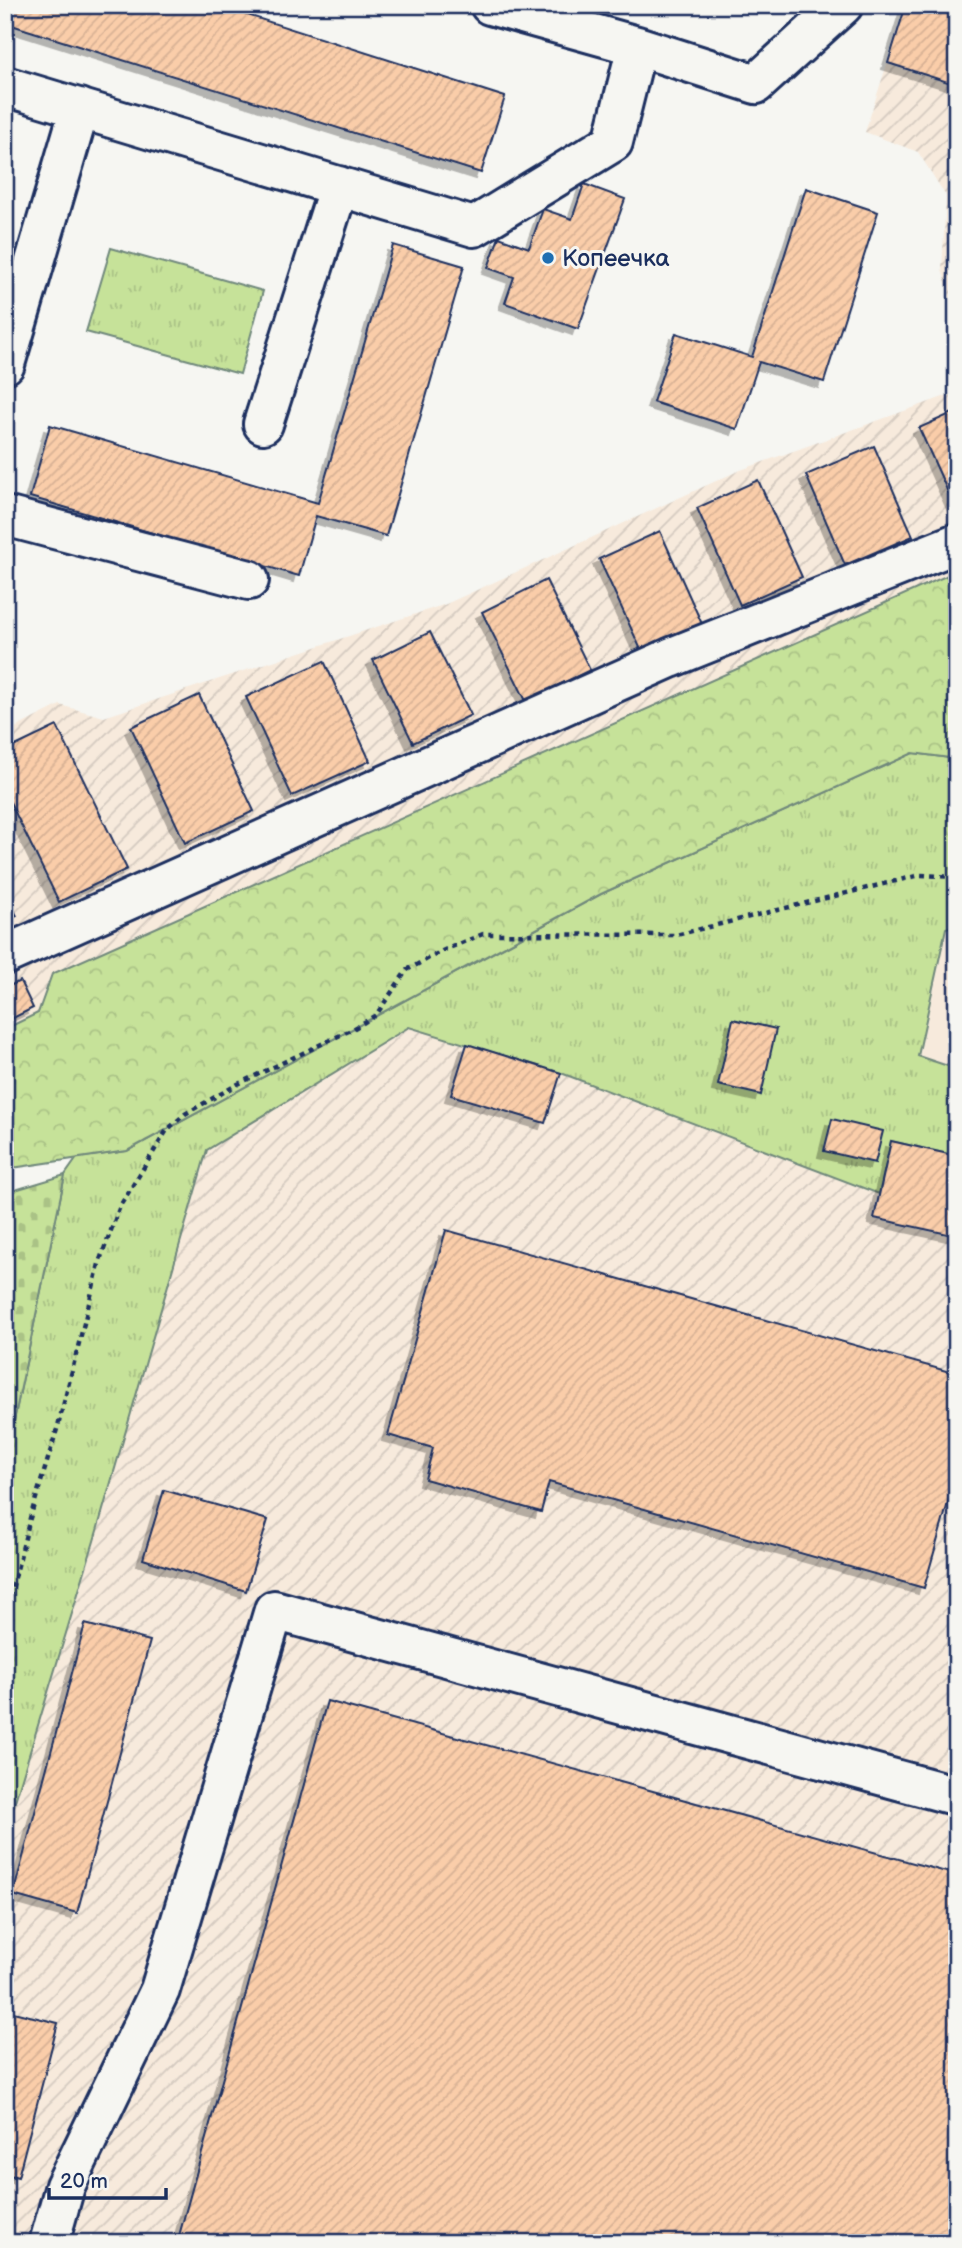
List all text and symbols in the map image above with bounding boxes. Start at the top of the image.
place label: Копеечка [562,244,670,273]
marker: Копеечка [540,250,556,266]
scale bar [49,2157,166,2201]
text: 20 m [60,2169,108,2194]

